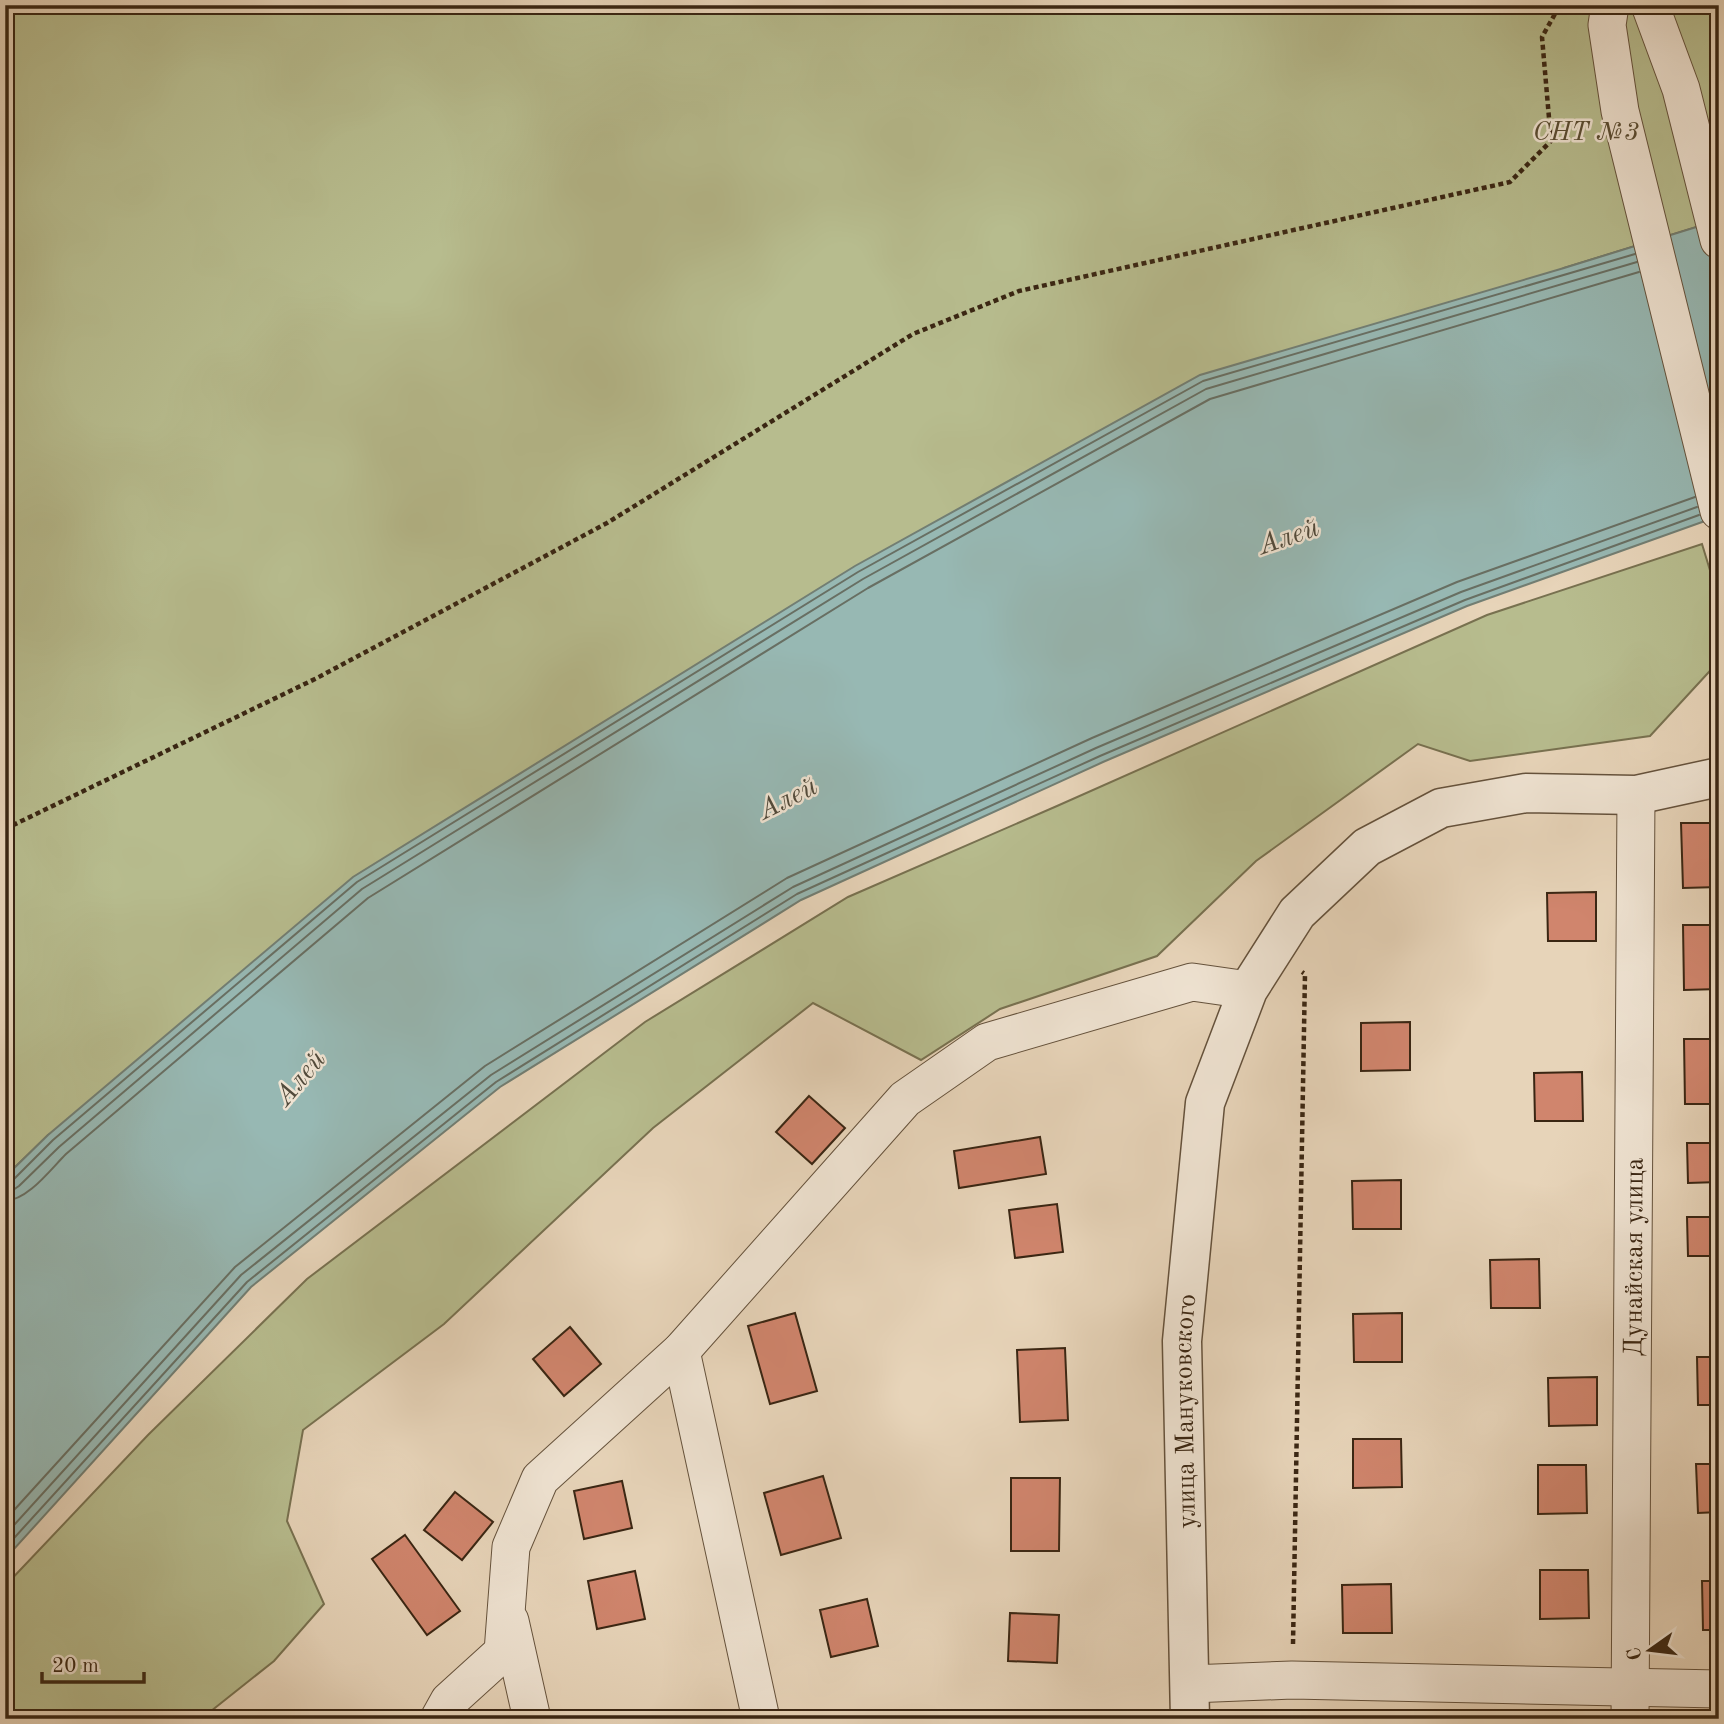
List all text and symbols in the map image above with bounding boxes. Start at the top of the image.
park label: СНТ №3 [1533,120,1639,146]
water label: Алей [1253,514,1323,562]
water label: Алей [752,773,823,827]
water label: Алей [269,1046,332,1113]
street label: Дунайская улица [1621,1157,1649,1356]
street label: улица Мануковского [1171,1293,1201,1529]
north arrow [1616,1616,1686,1686]
scale bar [42,1640,144,1684]
text: С [1625,1645,1647,1662]
text: 20 m [52,1656,99,1677]

